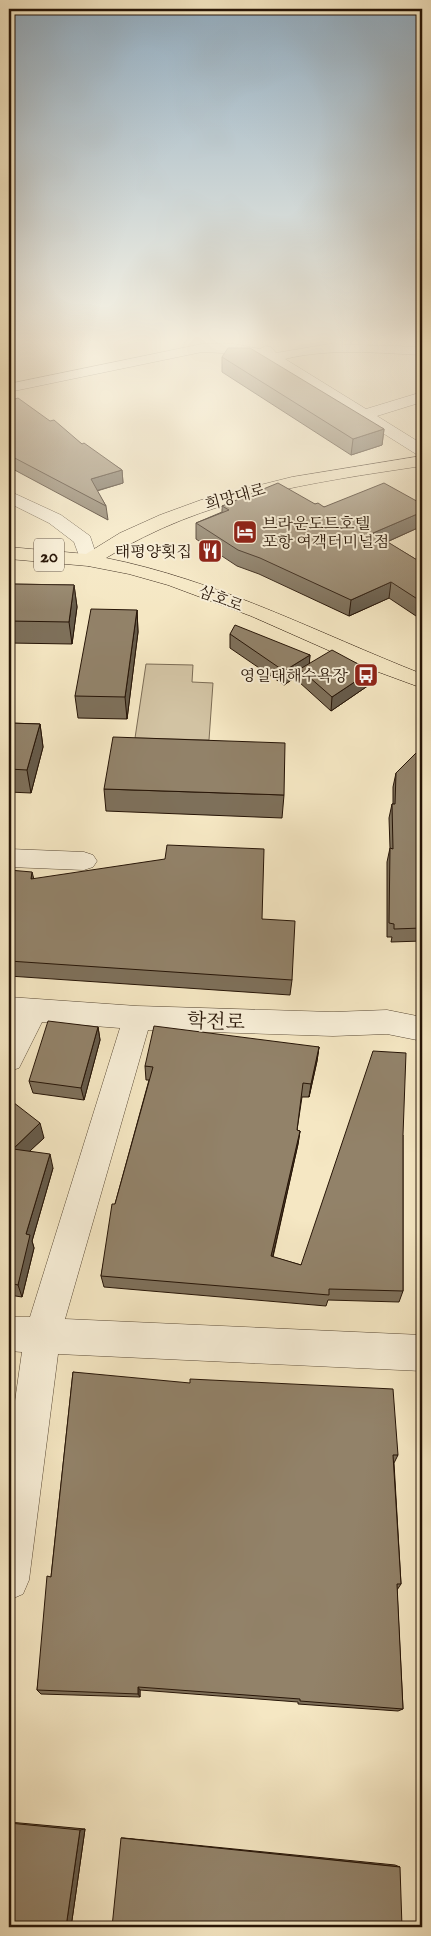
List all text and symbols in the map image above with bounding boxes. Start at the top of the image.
street label: 희망대로 [203,480,268,516]
place label: 브라운도트호텔 포항 여객터미널점 [262,515,389,553]
hotel icon: 브라운도트호텔 포항 여객터미널점 [232,519,258,545]
road number: 20 [34,538,64,572]
restaurant icon: 태평양횟집 [197,538,223,564]
place label: 태평양횟집 [115,543,192,563]
street label: 삼호로 [195,582,246,618]
bus stop icon: 영일대해수욕장 [353,662,379,688]
place label: 영일대해수욕장 [240,667,349,687]
street label: 학전로 [187,1009,245,1036]

